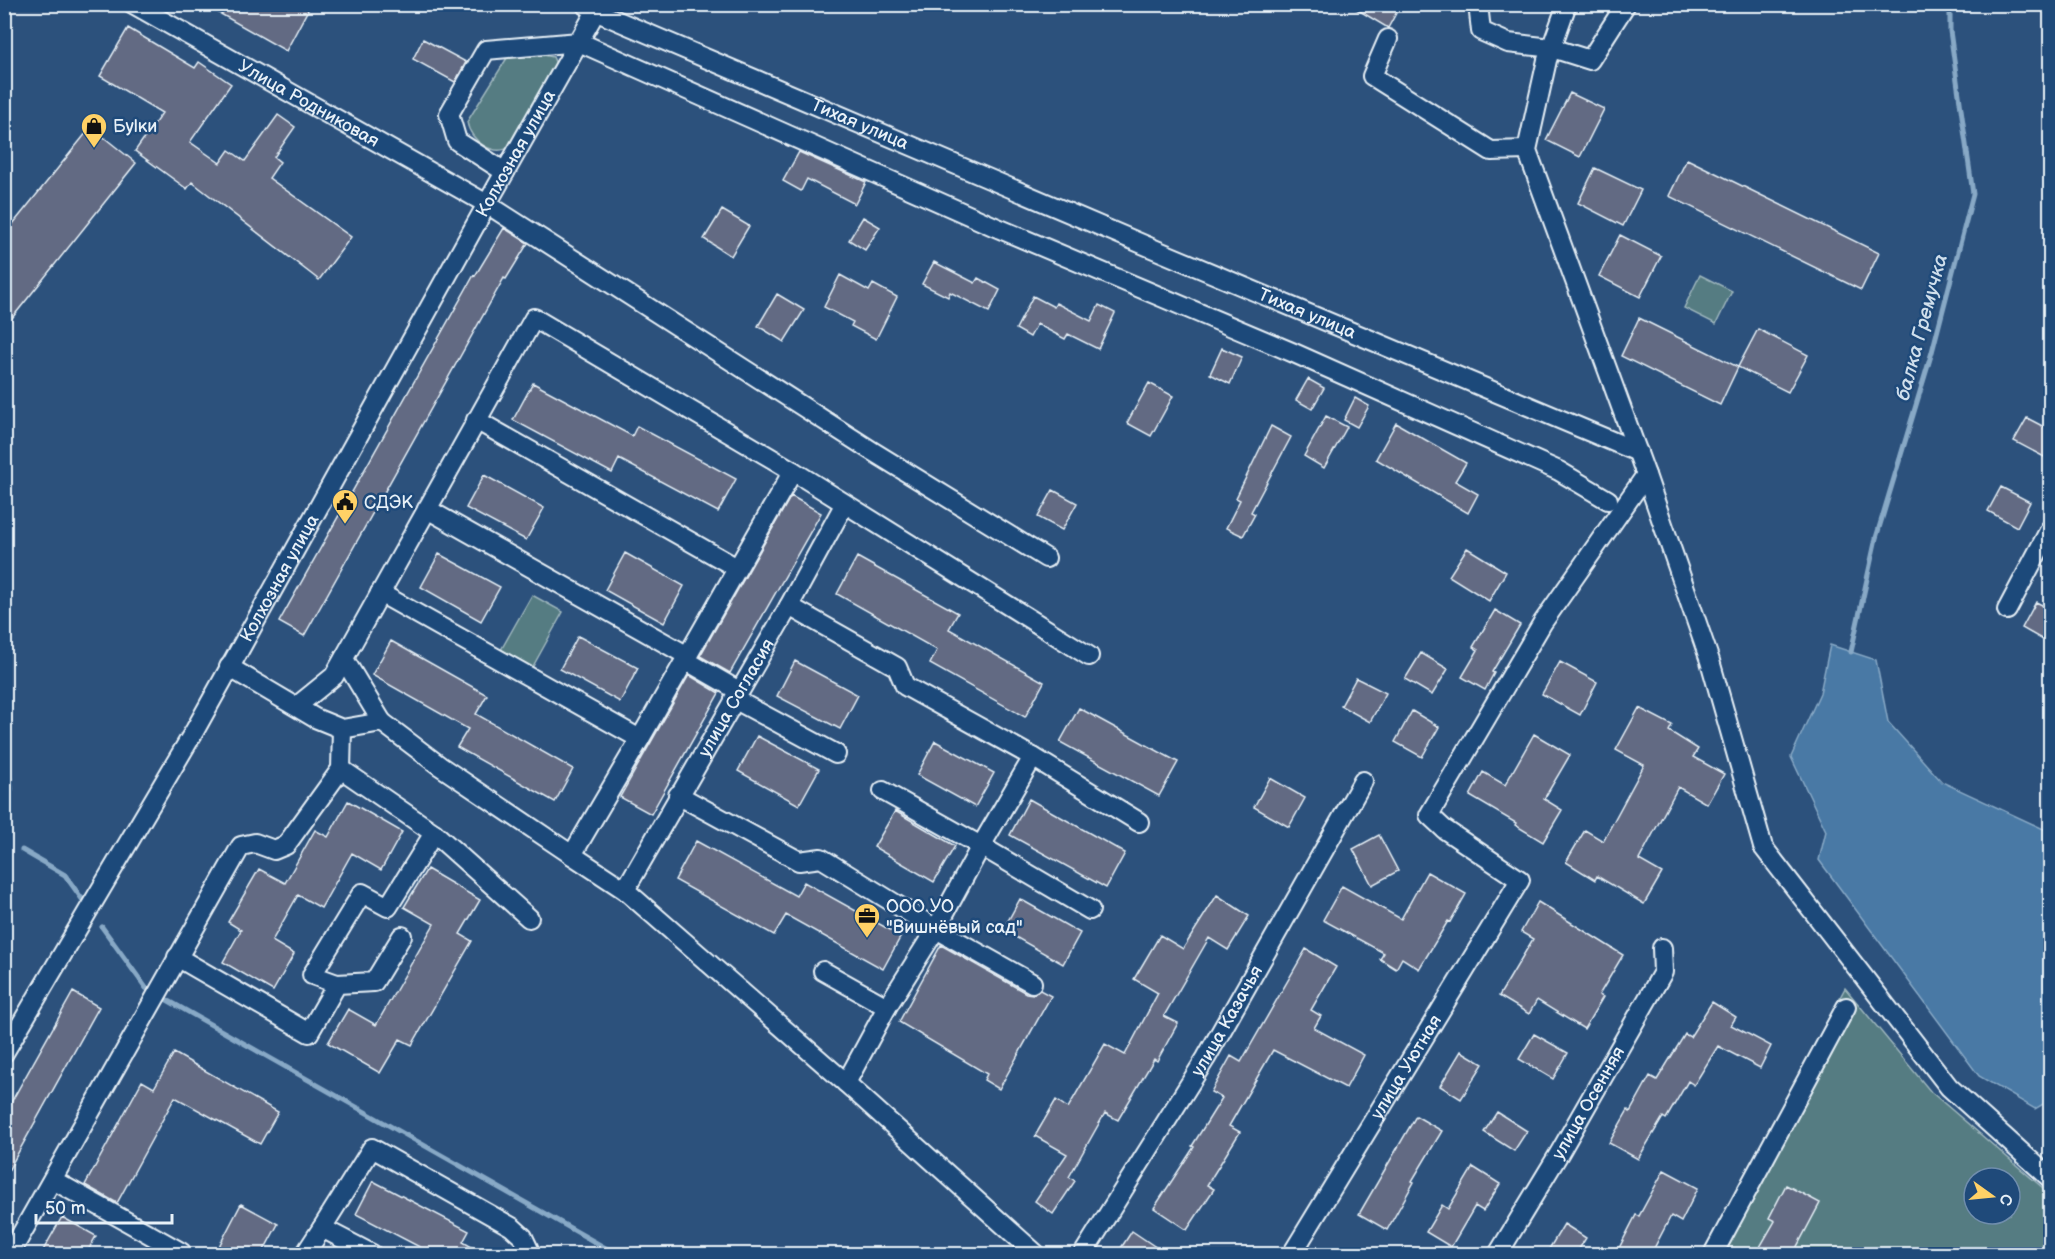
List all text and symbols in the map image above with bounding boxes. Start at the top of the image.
street label: Улица Родниковая [234,56,383,152]
street label: Колхозная улица [472,86,560,221]
street label: Тихая улица [808,94,912,154]
shop icon: Буlки [79,111,109,149]
place label: Буlки [113,116,157,137]
water label: балка Гремучка [1891,251,1953,403]
street label: Тихая улица [1255,284,1359,344]
public building icon: СДЭК [330,487,360,525]
place label: СДЭК [364,492,413,513]
street label: Колхозная улица [236,511,324,646]
street label: улица Согласия [694,635,779,761]
place label: ООО УО "Вишнёвый сад" [886,896,1023,938]
office icon: ООО УО "Вишнёвый сад" [852,901,882,939]
street label: улица Казачья [1187,962,1267,1081]
street label: улица Уютная [1367,1011,1446,1123]
street label: улица Осенняя [1548,1043,1629,1164]
north arrow [1962,1166,2022,1226]
scale bar [36,1187,172,1225]
text: С [1994,1192,2016,1207]
text: 50 m [45,1198,86,1219]

